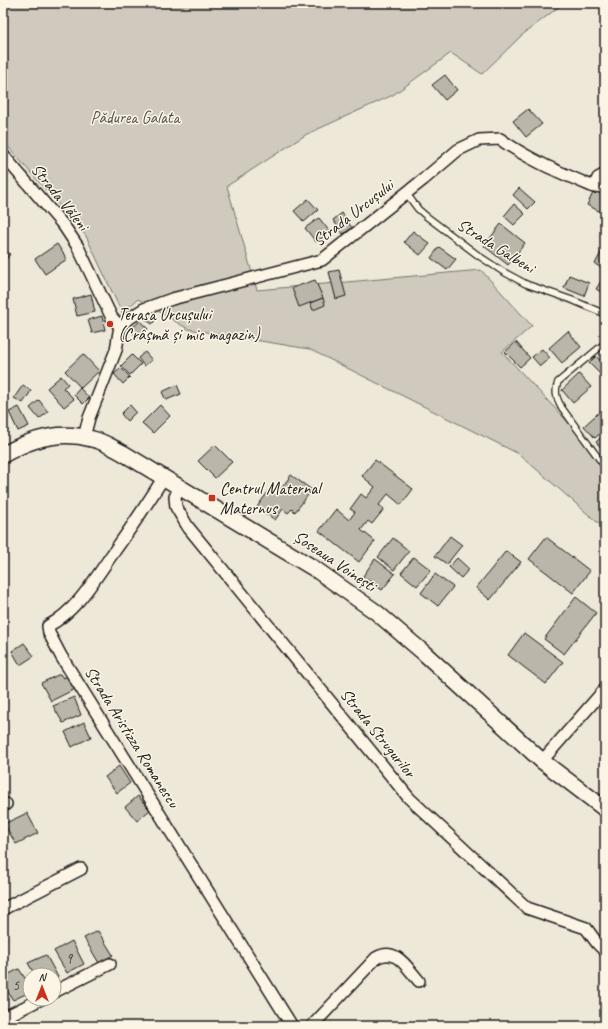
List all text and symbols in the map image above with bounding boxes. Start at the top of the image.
park label: Pădurea Galata [91,107,181,128]
street label: Strada Văleni [27,159,95,236]
street label: Strada Urcușului [308,173,400,251]
street label: Strada Galbeni [453,214,540,279]
place label: Terasa Urcușului (Crâșmă și mic magazin) [118,304,261,345]
marker: Terasa Urcușului (Crâșmă și mic magazin) [105,319,115,329]
place label: Centrul Maternal Maternus [220,478,323,519]
marker: Centrul Maternal Maternus [207,493,217,503]
street label: Șoseaua Voinești [290,526,382,597]
street label: Strada Aristizza Romanescu [80,662,185,813]
street label: Strada Strugurilor [336,684,422,783]
house number: 9 [66,949,74,968]
north arrow [22,967,62,1007]
text: N [39,970,48,984]
house number: 5 [13,976,21,995]

